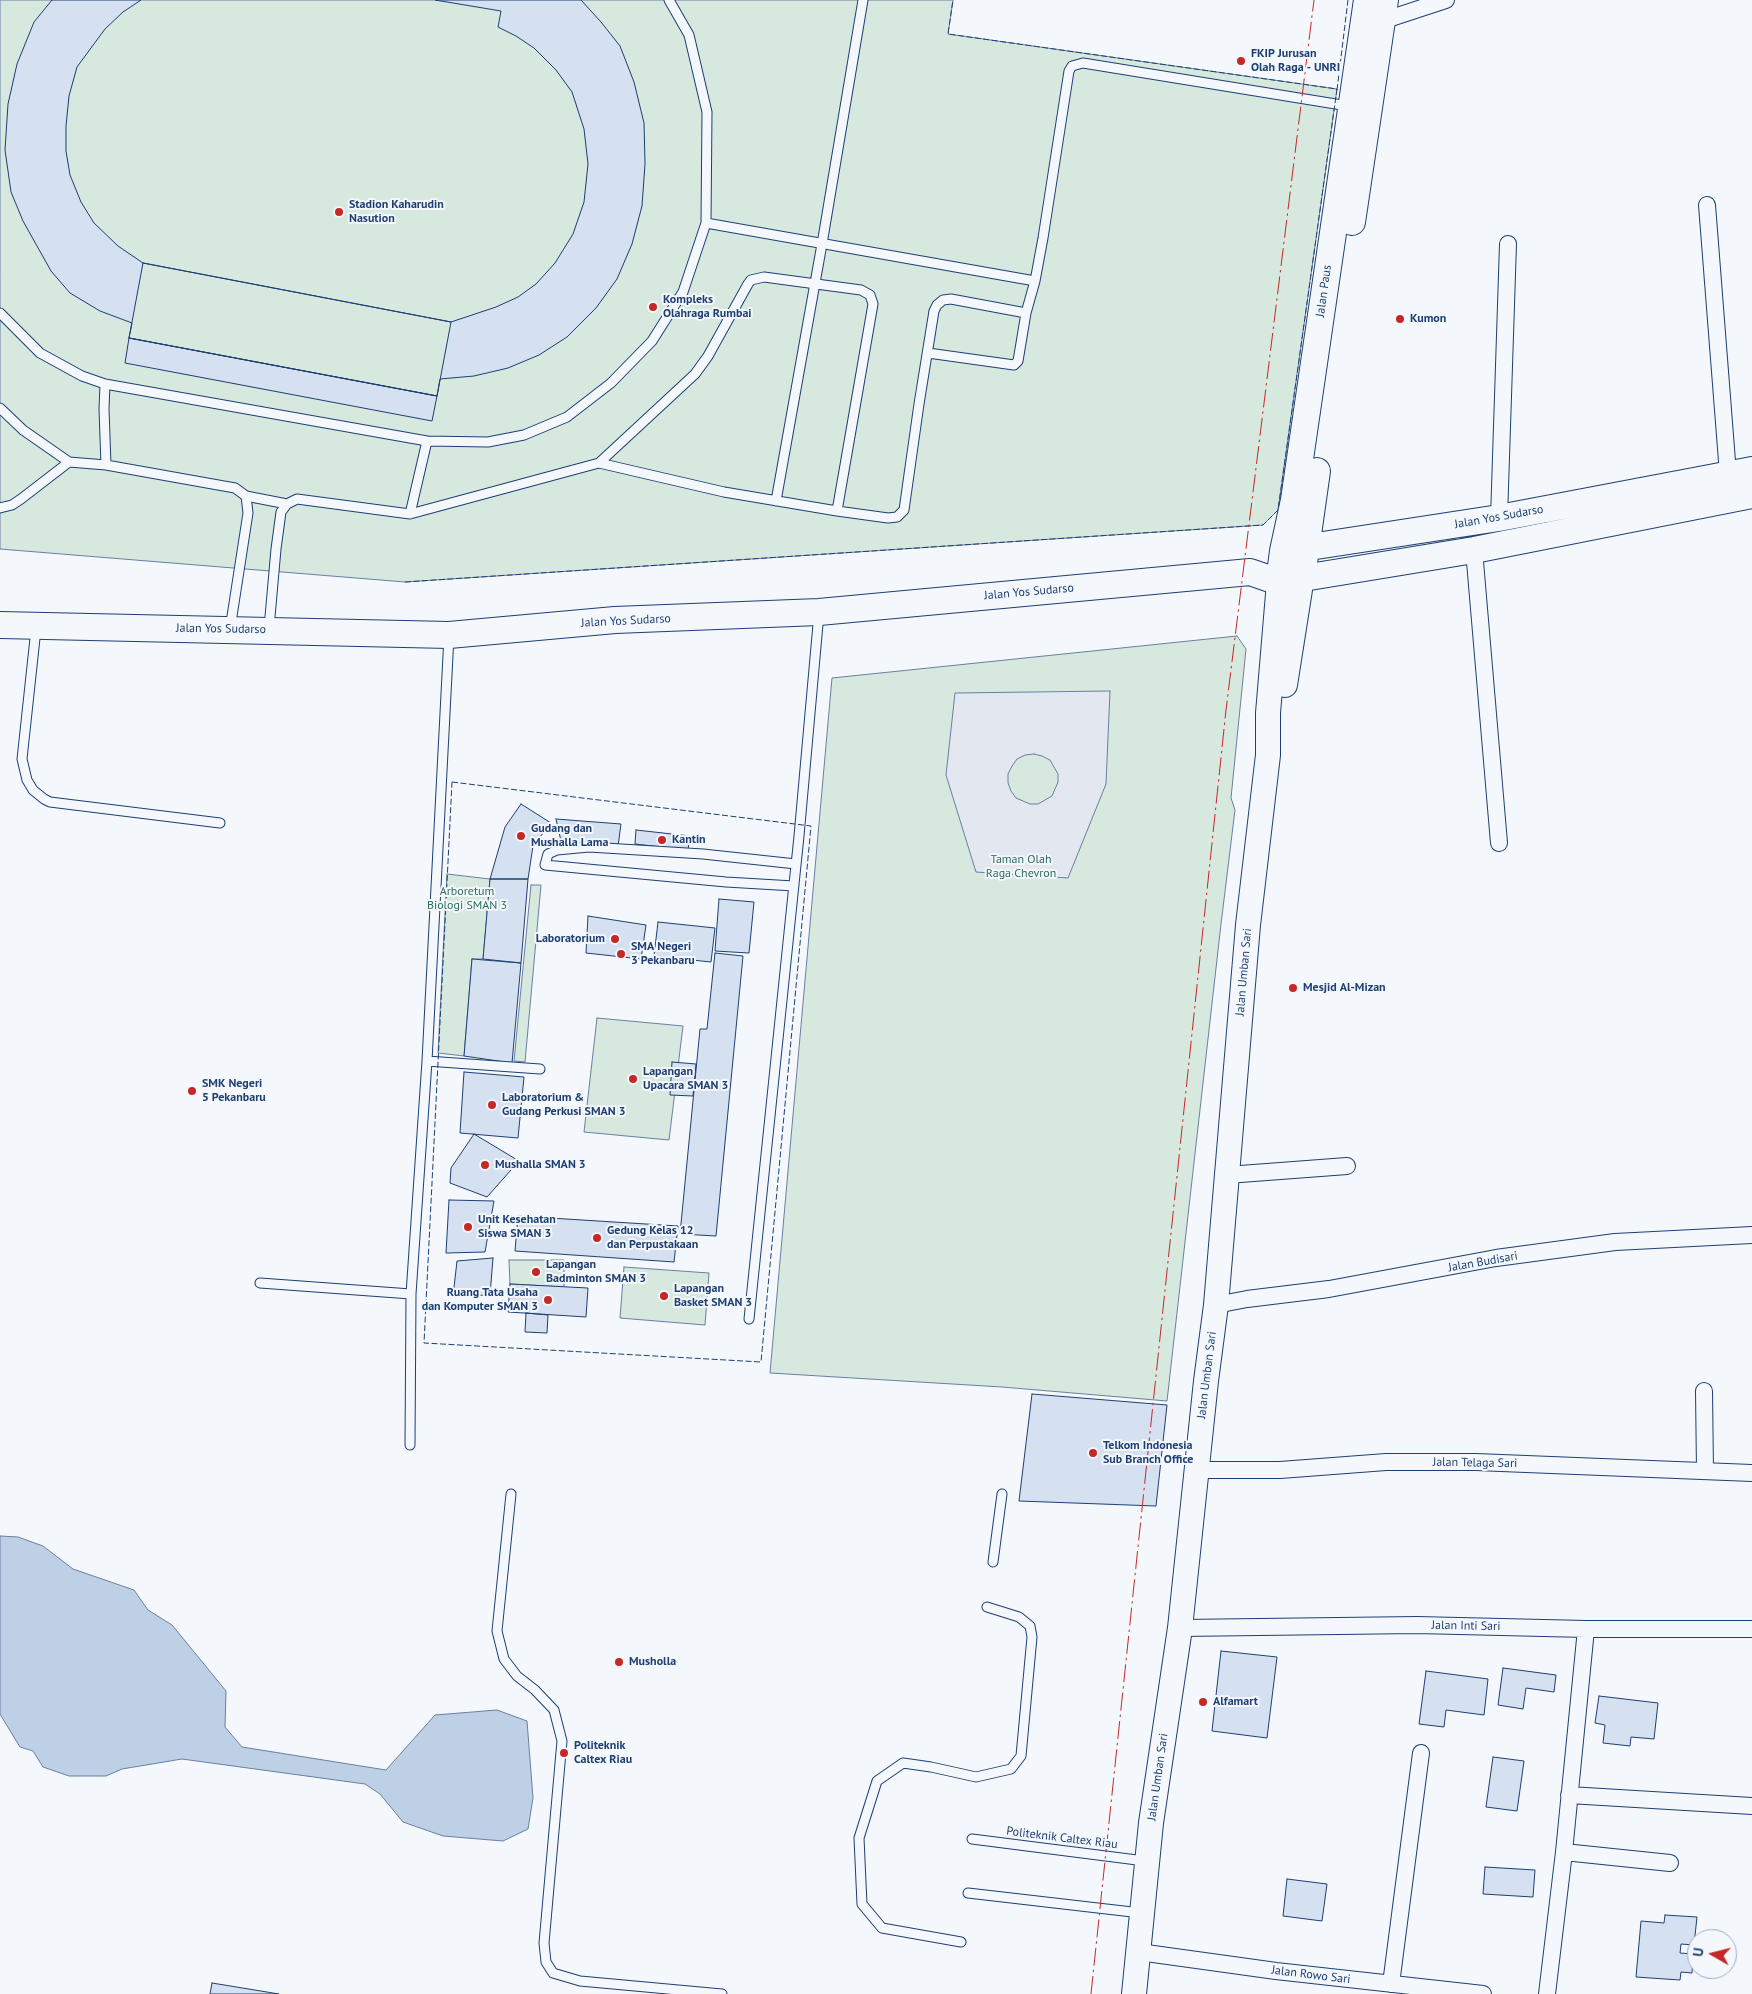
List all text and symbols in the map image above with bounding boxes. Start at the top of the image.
place label: FKIP Jurusan Olah Raga - UNRI [1251,47,1340,75]
marker: FKIP Jurusan Olah Raga - UNRI [1235,55,1247,67]
place label: Stadion Kaharudin Nasution [349,198,444,226]
marker: Stadion Kaharudin Nasution [333,206,345,218]
street label: Jalan Paus [1313,264,1335,318]
place label: Kompleks Olahraga Rumbai [663,293,752,321]
marker: Kompleks Olahraga Rumbai [647,301,659,313]
place label: Kumon [1410,312,1446,326]
marker: Kumon [1394,313,1406,325]
street label: Jalan Yos Sudarso [1454,502,1544,532]
street label: Jalan Yos Sudarso [984,581,1074,603]
street label: Jalan Yos Sudarso [581,611,671,631]
street label: Jalan Yos Sudarso [176,621,266,637]
place label: Gudang dan Mushalla Lama [531,822,608,850]
marker: Gudang dan Mushalla Lama [515,830,527,842]
place label: Kantin [672,833,706,847]
marker: Kantin [656,834,668,846]
park label: Taman Olah Raga Chevron [986,853,1056,881]
park label: Arboretum Biologi SMAN 3 [427,885,507,913]
street label: Jalan Umban Sari [1233,928,1255,1016]
place label: Laboratorium [536,932,605,946]
marker: Laboratorium [609,933,621,945]
place label: SMA Negeri 3 Pekanbaru [631,940,695,968]
marker: SMA Negeri 3 Pekanbaru [615,948,627,960]
place label: Mesjid Al-Mizan [1303,981,1386,995]
marker: Mesjid Al-Mizan [1287,982,1299,994]
place label: Lapangan Upacara SMAN 3 [643,1065,728,1093]
marker: Lapangan Upacara SMAN 3 [627,1073,639,1085]
place label: SMK Negeri 5 Pekanbaru [202,1077,266,1105]
marker: SMK Negeri 5 Pekanbaru [186,1085,198,1097]
place label: Laboratorium & Gudang Perkusi SMAN 3 [502,1091,626,1119]
marker: Laboratorium & Gudang Perkusi SMAN 3 [486,1099,498,1111]
place label: Mushalla SMAN 3 [495,1158,586,1172]
marker: Mushalla SMAN 3 [479,1159,491,1171]
place label: Unit Kesehatan Siswa SMAN 3 [478,1213,556,1241]
marker: Unit Kesehatan Siswa SMAN 3 [462,1221,474,1233]
place label: Gedung Kelas 12 dan Perpustakaan [607,1224,698,1252]
marker: Gedung Kelas 12 dan Perpustakaan [591,1232,603,1244]
street label: Jalan Budisari [1447,1249,1519,1275]
place label: Lapangan Badminton SMAN 3 [546,1258,646,1286]
marker: Lapangan Badminton SMAN 3 [530,1266,542,1278]
place label: Lapangan Basket SMAN 3 [674,1282,752,1310]
place label: Ruang Tata Usaha dan Komputer SMAN 3 [422,1286,538,1314]
marker: Lapangan Basket SMAN 3 [658,1290,670,1302]
marker: Ruang Tata Usaha dan Komputer SMAN 3 [542,1294,554,1306]
street label: Jalan Umban Sari [1194,1330,1220,1420]
place label: Telkom Indonesia Sub Branch Office [1103,1439,1193,1467]
marker: Telkom Indonesia Sub Branch Office [1087,1447,1099,1459]
street label: Jalan Telaga Sari [1433,1455,1517,1471]
street label: Jalan Inti Sari [1431,1618,1501,1634]
place label: Musholla [629,1655,676,1669]
marker: Musholla [613,1656,625,1668]
place label: Alfamart [1213,1695,1258,1709]
marker: Alfamart [1197,1696,1209,1708]
street label: Jalan Umban Sari [1145,1732,1171,1822]
place label: Politeknik Caltex Riau [574,1739,632,1767]
marker: Politeknik Caltex Riau [558,1747,570,1759]
street label: Politeknik Caltex Riau [1006,1824,1118,1852]
north arrow [1687,1929,1737,1979]
text: U [1689,1946,1708,1958]
street label: Jalan Rowo Sari [1271,1963,1351,1987]

